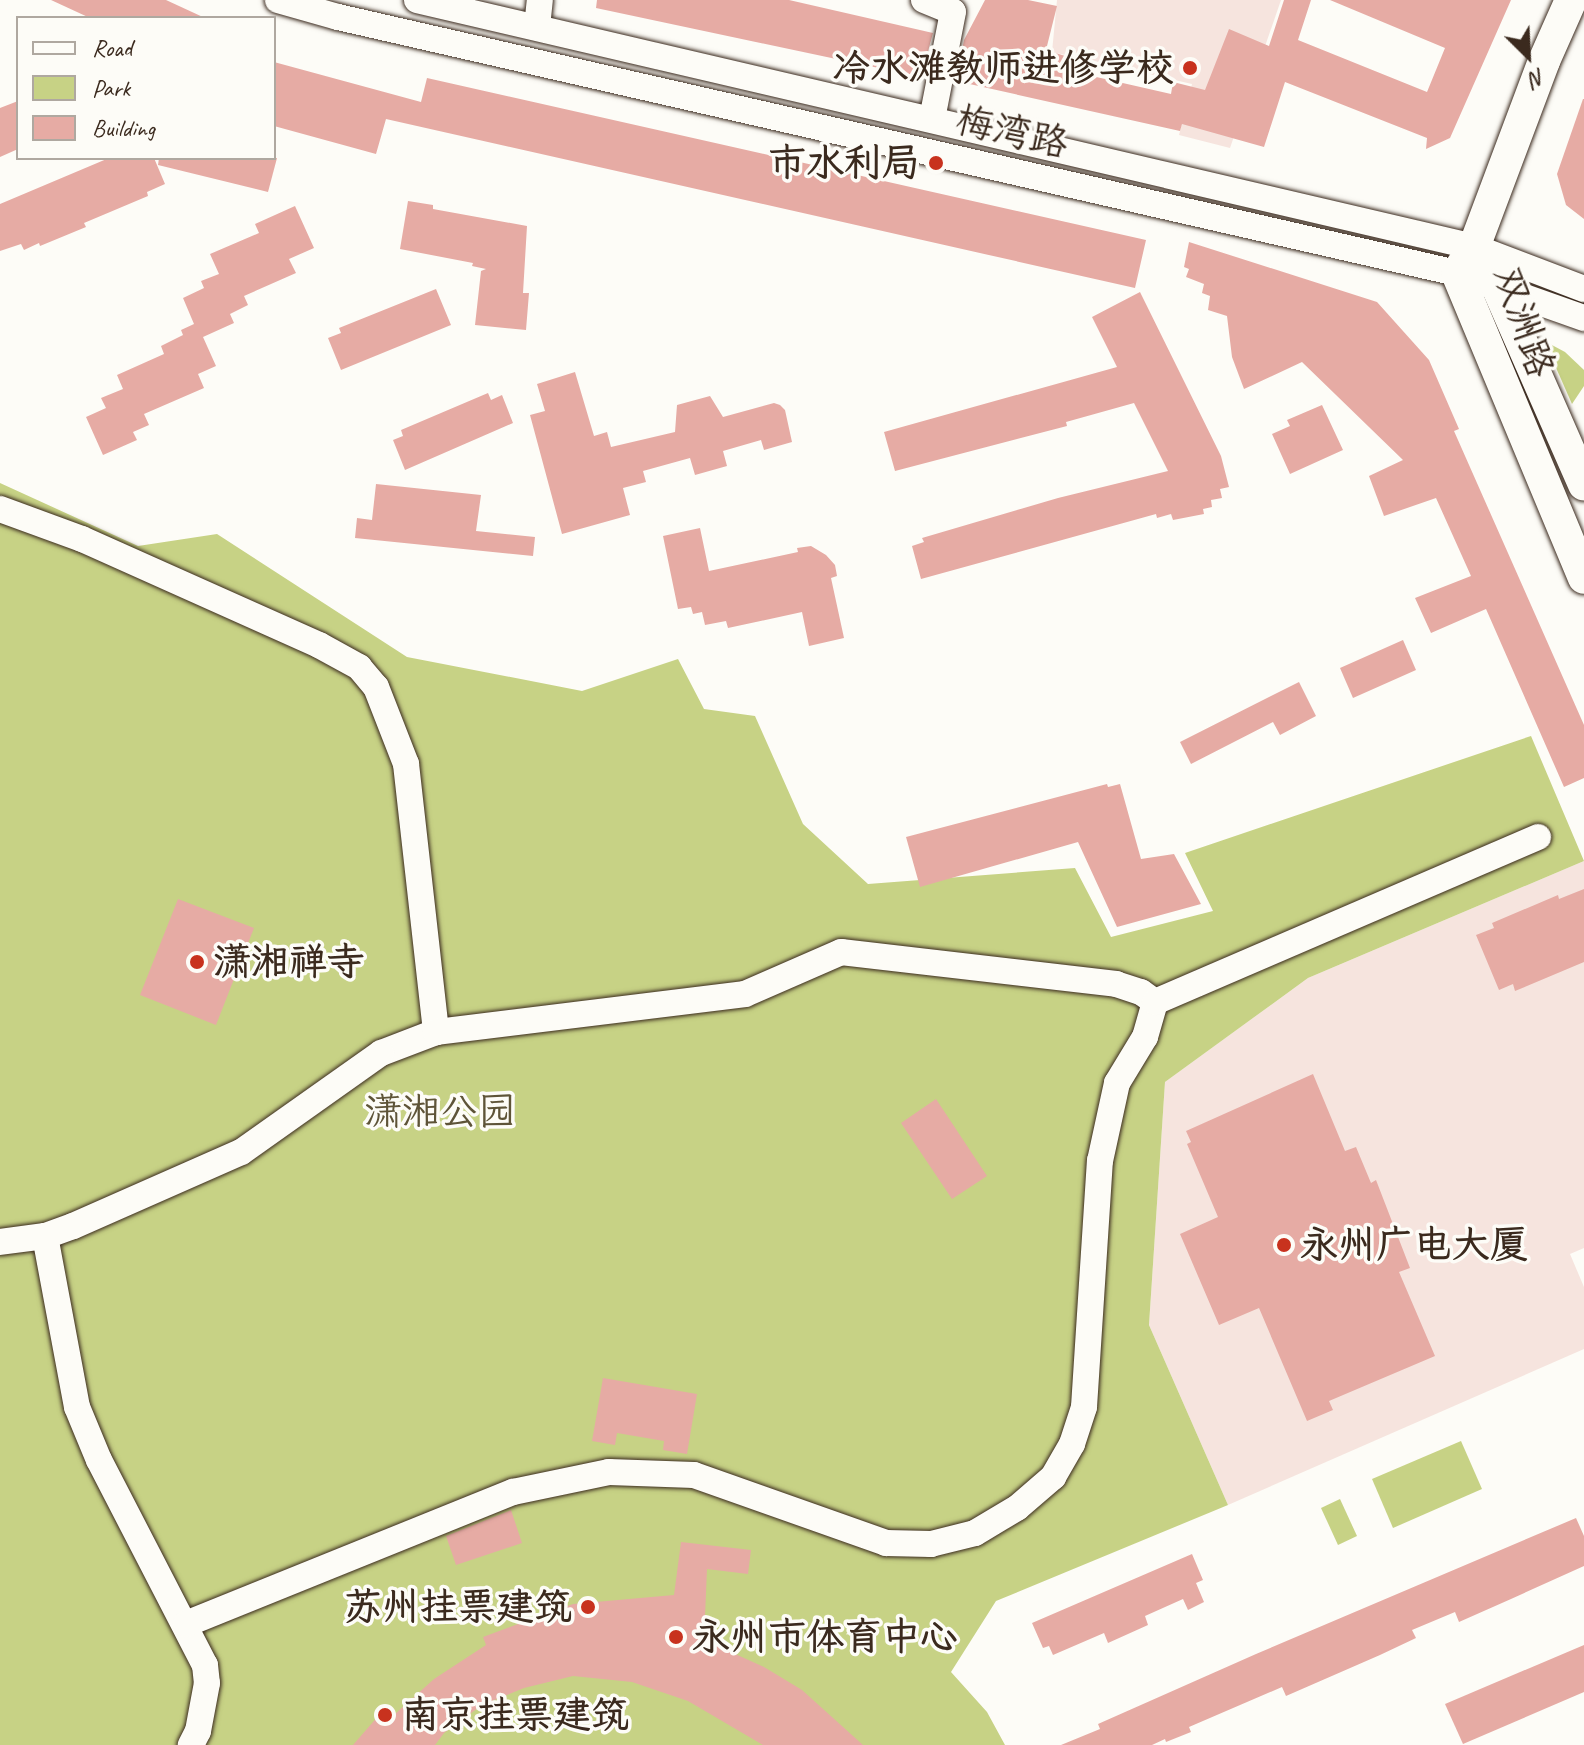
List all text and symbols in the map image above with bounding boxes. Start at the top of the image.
legend [16,16,276,160]
north arrow [1488,16,1568,96]
text: Road [92,33,132,63]
place label: 冷水滩教师进修学校 [832,45,1174,91]
marker: 冷水滩教师进修学校 [1181,59,1199,77]
text: N [1526,62,1550,93]
text: Park [92,73,130,103]
street label: 梅湾路 [951,97,1073,167]
text: Building [92,113,155,143]
place label: 市水利局 [768,140,920,186]
marker: 市水利局 [927,154,945,172]
street label: 双洲路 [1484,261,1564,383]
place label: 潇湘禅寺 [213,939,365,985]
marker: 潇湘禅寺 [188,953,206,971]
park label: 潇湘公园 [364,1089,516,1135]
place label: 永州广电大厦 [1300,1222,1528,1268]
marker: 永州广电大厦 [1275,1236,1293,1254]
place label: 苏州挂票建筑 [344,1584,572,1630]
marker: 苏州挂票建筑 [579,1598,597,1616]
place label: 永州市体育中心 [692,1614,958,1660]
marker: 永州市体育中心 [667,1628,685,1646]
place label: 南京挂票建筑 [401,1692,629,1738]
marker: 南京挂票建筑 [376,1706,394,1724]

